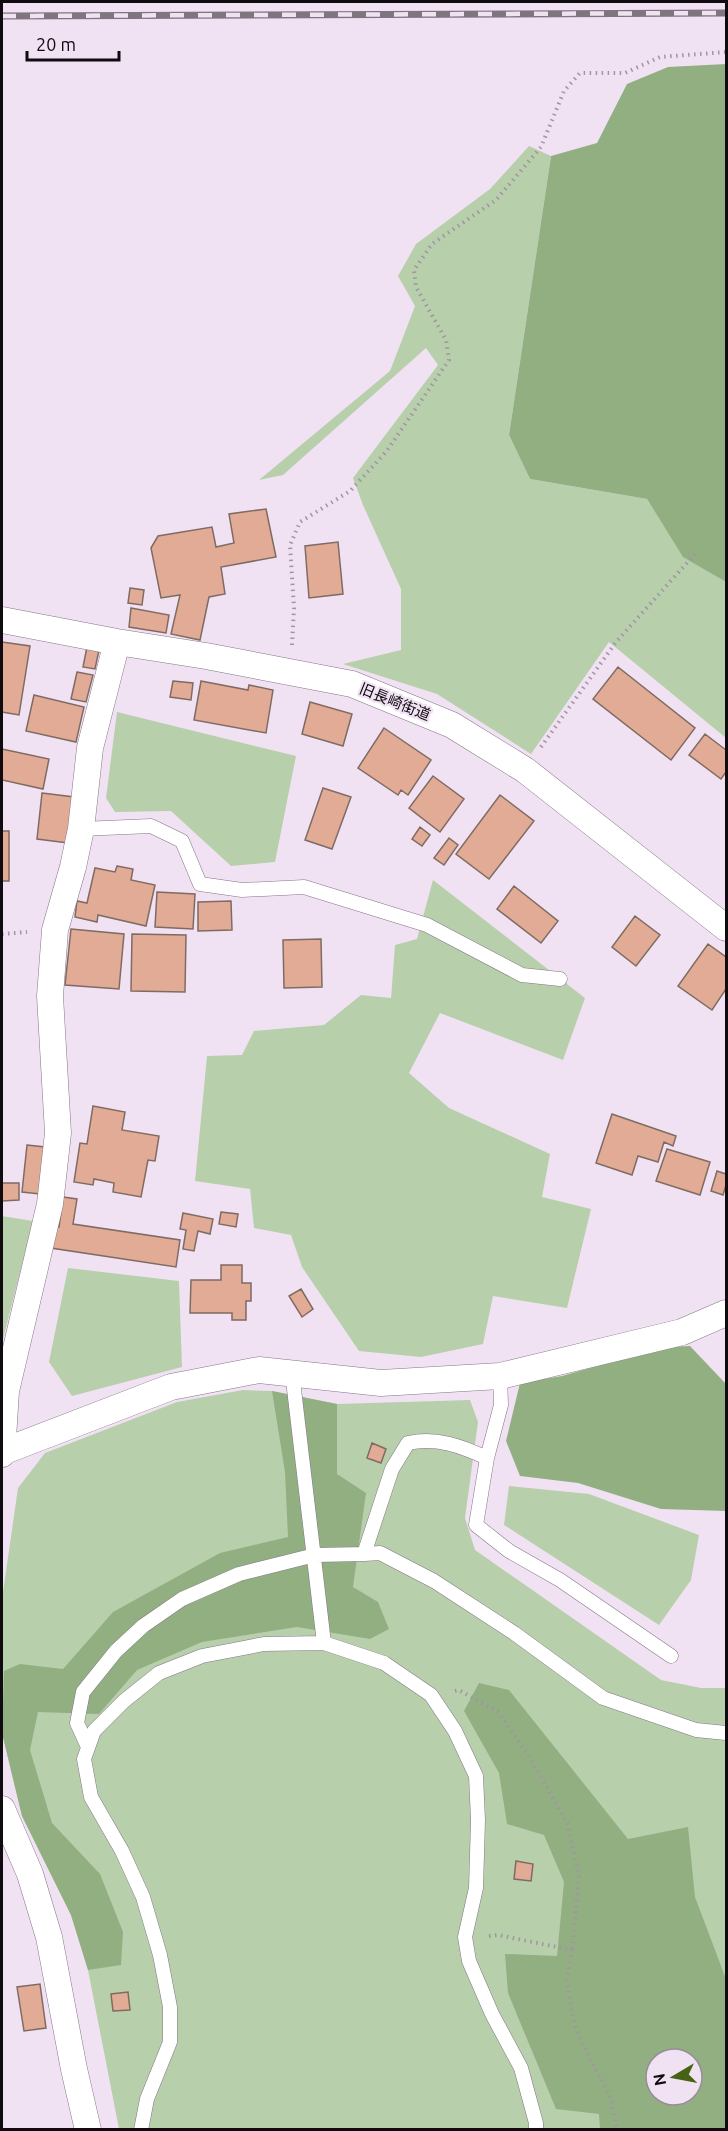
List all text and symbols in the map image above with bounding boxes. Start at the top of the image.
scale bar [27,24,118,62]
text: 20 m [36,34,76,54]
street label: 旧長崎街道 [357,680,433,723]
north arrow [644,2047,704,2107]
text: N [649,2072,669,2087]

